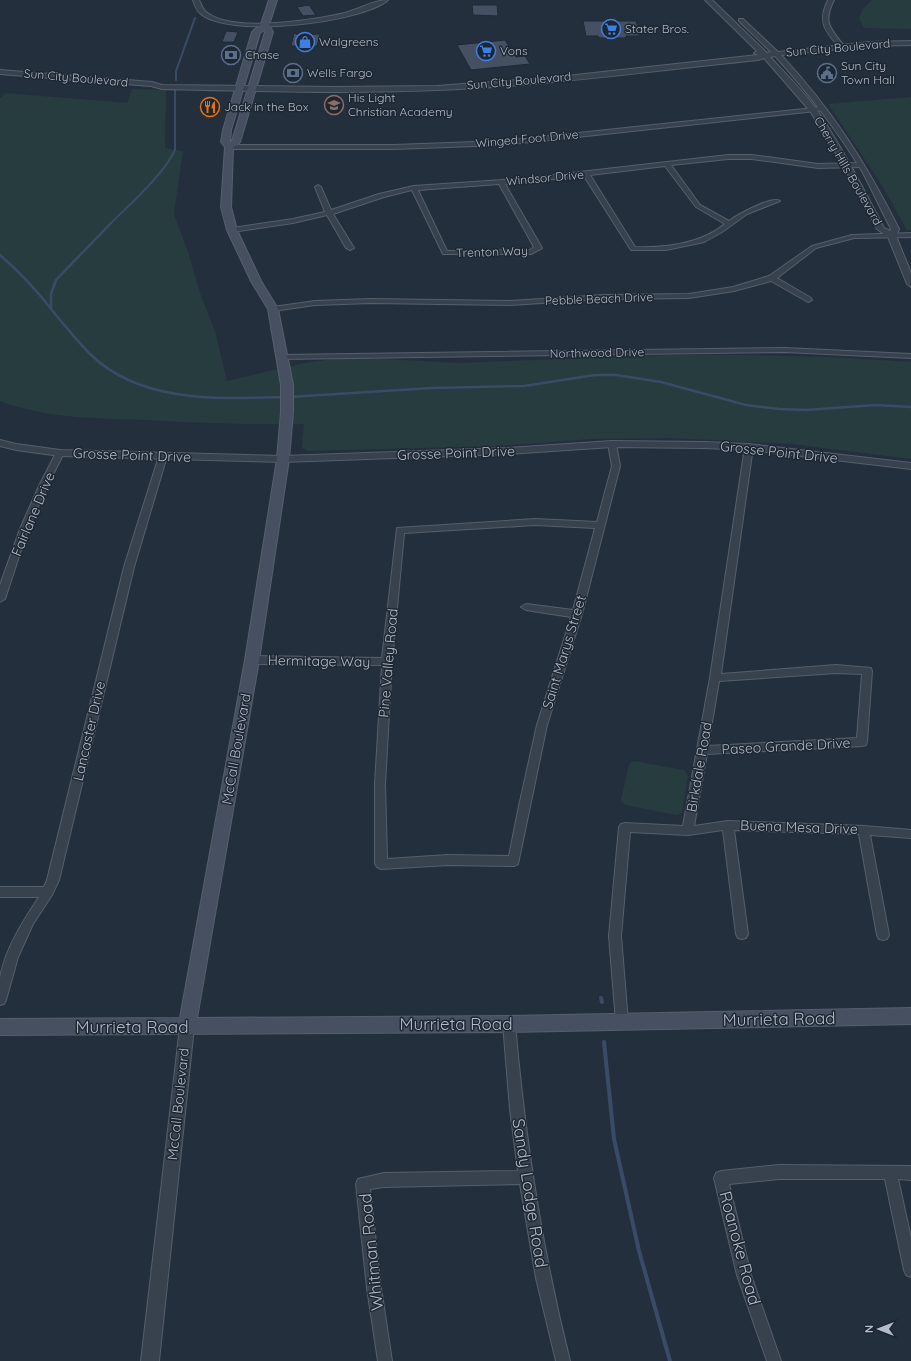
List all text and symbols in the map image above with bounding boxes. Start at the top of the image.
supermarket icon: Stater Bros. [600,18,622,40]
place label: Stater Bros. [625,21,689,36]
shop icon: Walgreens [294,31,316,53]
place label: Walgreens [319,34,379,49]
street label: Sun City Boulevard [785,35,891,60]
supermarket icon: Vons [475,40,497,62]
place label: Vons [500,43,528,58]
bank icon: Chase [220,44,242,66]
place label: Chase [245,47,280,62]
place label: Sun City Town Hall [841,58,895,87]
bank icon: Wells Fargo [282,62,304,84]
public building icon: Sun City Town Hall [816,62,838,84]
street label: Sun City Boulevard [23,65,129,90]
place label: Wells Fargo [307,65,372,80]
street label: Sun City Boulevard [466,68,572,93]
place label: His Light Christian Academy [348,90,453,119]
school or university icon: His Light Christian Academy [323,94,345,116]
restaurant icon: Jack in the Box [199,96,221,118]
place label: Jack in the Box [224,99,309,114]
street label: Cherry Hills Boulevard [811,114,886,228]
street label: Winged Foot Drive [475,127,579,150]
street label: Windsor Drive [505,167,585,188]
street label: Trenton Way [456,243,528,260]
street label: Pebble Beach Drive [545,289,653,308]
street label: Northwood Drive [550,344,645,361]
street label: Grosse Point Drive [719,437,839,467]
street label: Grosse Point Drive [397,442,515,464]
street label: Grosse Point Drive [73,444,191,466]
street label: Fairlane Drive [7,469,59,559]
street label: Saint Marys Street [538,593,590,711]
street label: Pine Valley Road [374,608,402,718]
street label: Hermitage Way [268,651,370,671]
street label: Lancaster Drive [69,679,109,783]
street label: McCall Boulevard [217,692,255,806]
street label: Birkdale Road [682,721,716,813]
street label: Paseo Grande Drive [721,734,851,758]
street label: Buena Mesa Drive [740,816,858,838]
street label: Murrieta Road [722,1007,836,1030]
street label: Murrieta Road [400,1013,512,1034]
street label: Murrieta Road [76,1016,188,1037]
street label: McCall Boulevard [163,1047,193,1161]
street label: Sandy Lodge Road [508,1117,553,1269]
street label: Roanoke Road [715,1189,766,1307]
street label: Whitman Road [354,1192,387,1312]
north arrow [859,1309,899,1349]
text: N [862,1325,876,1333]

